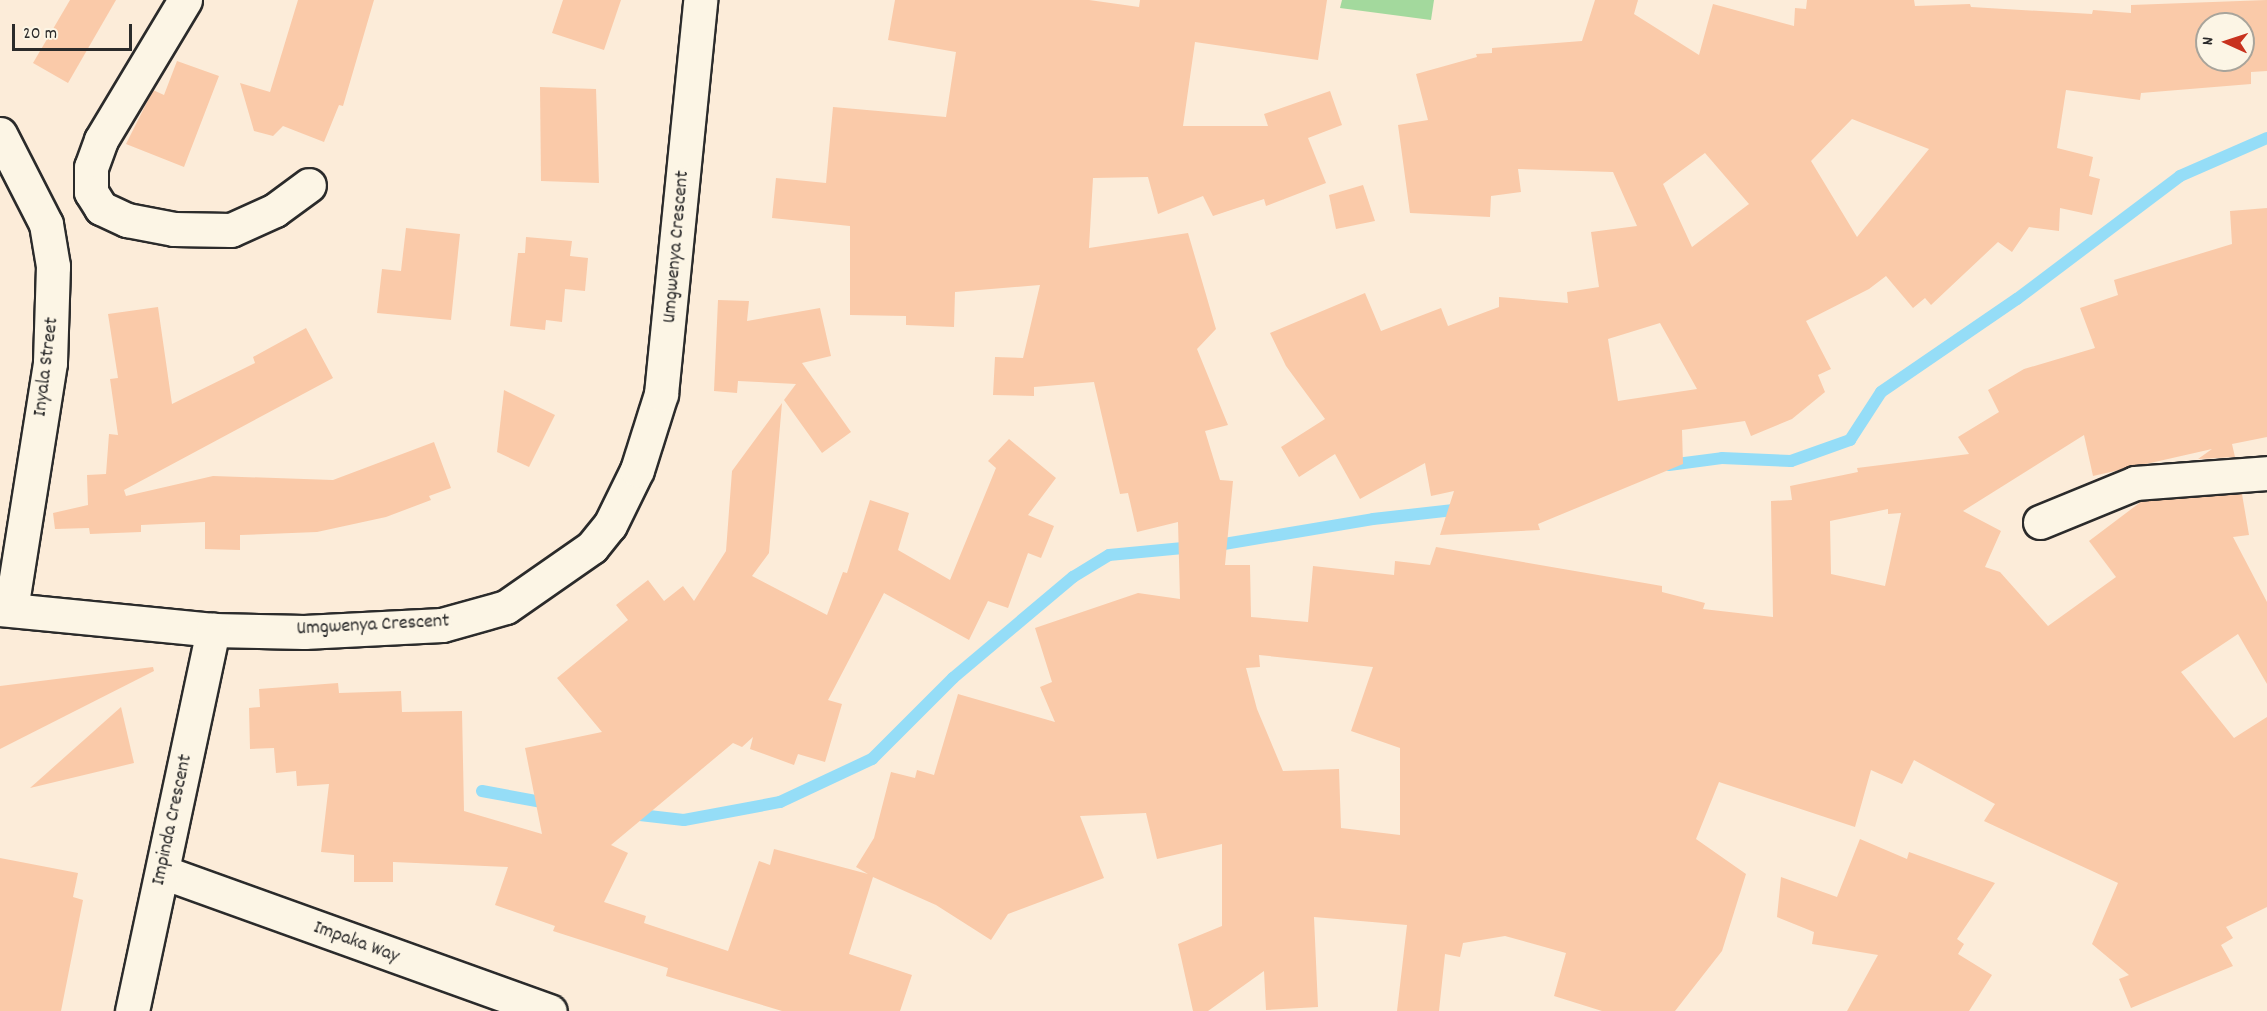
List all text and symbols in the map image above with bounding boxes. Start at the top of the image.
scale bar [15,12,135,50]
north arrow [2195,12,2255,72]
text: 20 m [23,22,57,47]
text: N [2197,37,2220,46]
street label: Umgwenya Crescent [658,170,696,324]
street label: Inyala Street [29,316,65,418]
street label: Umgwenya Crescent [296,610,450,642]
street label: Impinda Crescent [147,752,199,888]
street label: Impaka Way [310,916,402,970]

